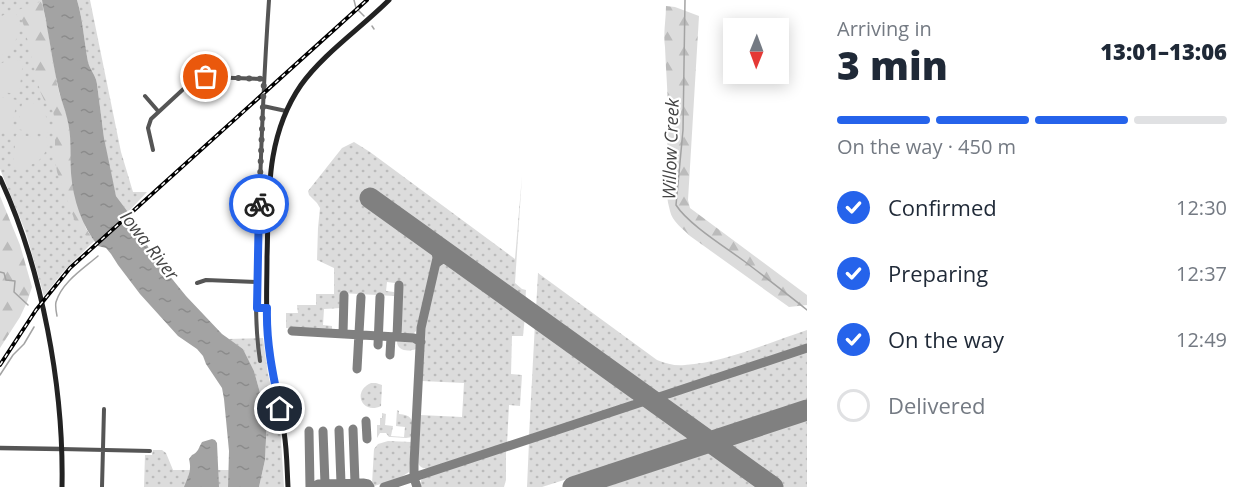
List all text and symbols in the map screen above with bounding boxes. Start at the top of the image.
text: Arriving in [837,15,932,42]
north arrow [723,18,789,84]
map controls [723,18,789,84]
text: 13:01–13:06 [1100,36,1227,66]
text: 3 min [837,38,948,91]
pin [180,51,231,102]
icon: bag [189,60,222,93]
water label: Willow Creek [656,97,684,200]
text: On the way · 450 m [837,133,1016,160]
courier [229,174,289,234]
icon: bike [243,188,276,221]
icon: check [837,191,870,224]
text: Confirmed [888,192,997,222]
text: 12:30 [1176,194,1227,221]
water label: Iowa River [115,205,185,285]
icon: check [837,257,870,290]
text: Preparing [888,258,988,288]
text: 12:37 [1176,260,1227,287]
icon: check [837,323,870,356]
text: On the way [888,324,1004,354]
text: 12:49 [1176,326,1227,353]
pin [254,383,305,434]
text: Delivered [888,390,986,420]
icon: home [263,392,296,425]

